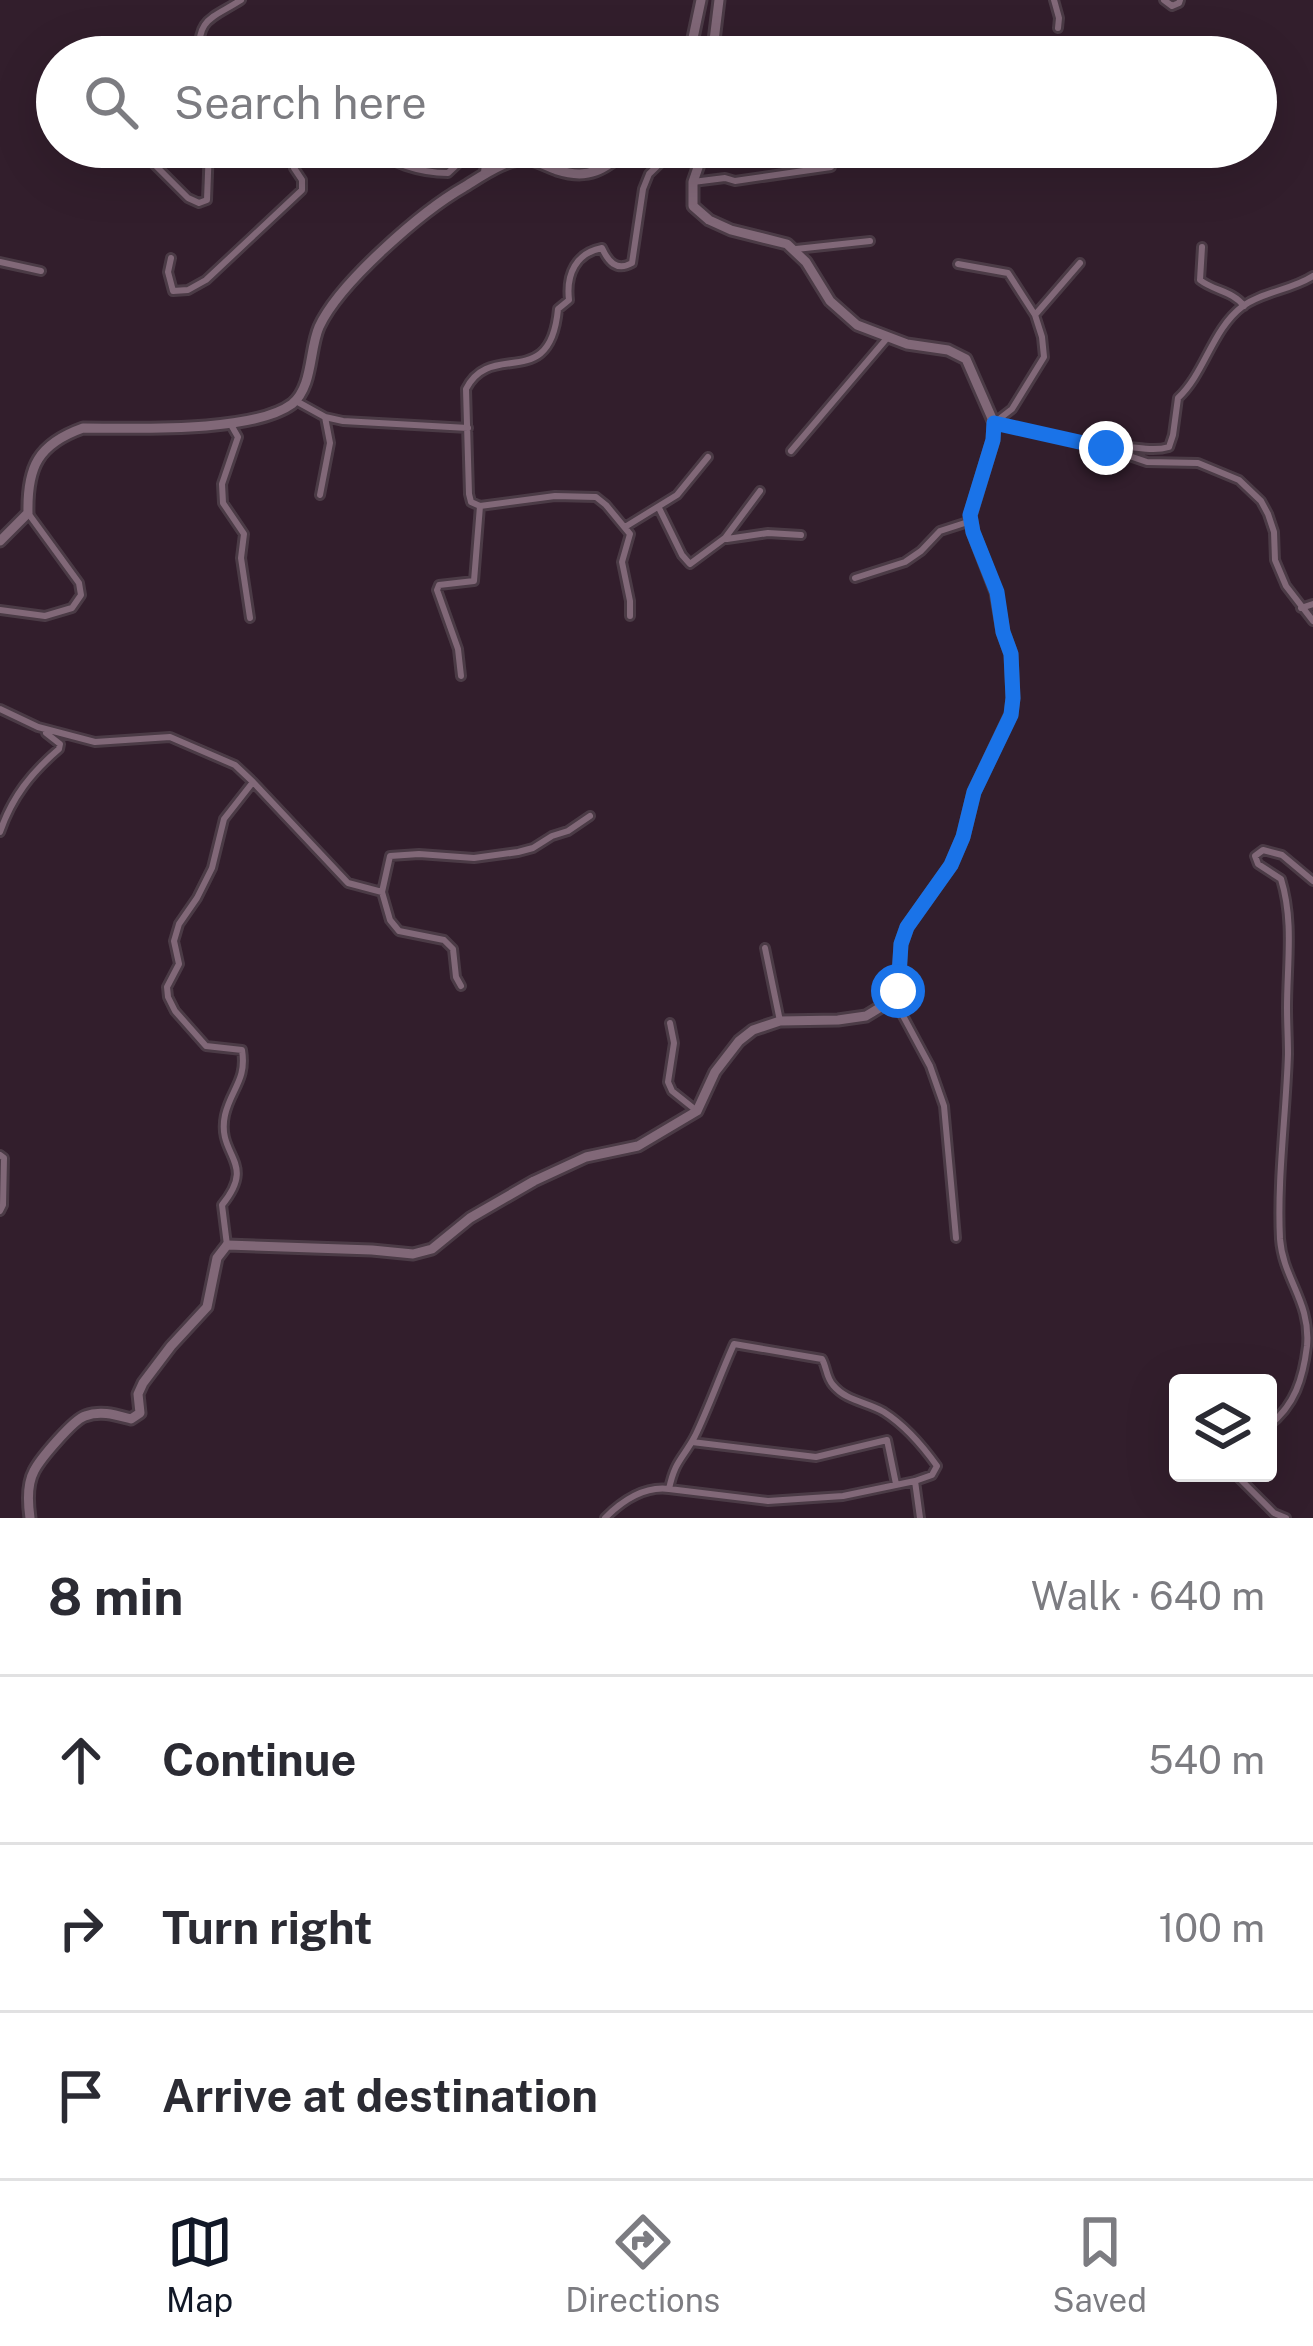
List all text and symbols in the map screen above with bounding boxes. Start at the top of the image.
search box [36,36,1277,168]
icon: search [78,69,144,135]
text: Search here [174,76,427,129]
route end [1079,421,1133,475]
route start [871,964,925,1018]
map controls [1169,1374,1277,1482]
button: layers [1169,1374,1277,1482]
text: 8 min [48,1567,183,1626]
text: Walk · 640 m [1031,1573,1265,1619]
icon: ahead [48,1727,114,1793]
text: Continue [162,1733,356,1786]
text: 540 m [1148,1737,1265,1783]
icon: right [48,1895,114,1961]
text: Turn right [162,1901,373,1954]
text: 100 m [1158,1905,1265,1951]
icon: arrive [48,2063,114,2129]
text: Arrive at destination [162,2069,598,2122]
tab: Map [166,2209,233,2319]
tab: Directions [565,2209,720,2319]
tab: Saved [1053,2209,1147,2319]

